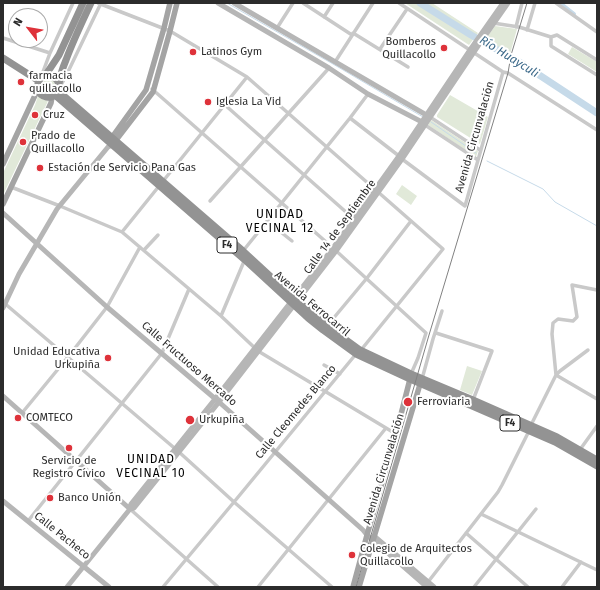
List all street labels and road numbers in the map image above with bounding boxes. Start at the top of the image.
street label: Avenida Circunvalación [453,80,497,194]
street label: Calle 14 de Septiembre [301,177,379,277]
road number: F4 [217,237,237,253]
street label: Avenida Ferrocarril [272,269,352,339]
street label: Calle Fructuoso Mercado [139,319,239,409]
street label: Calle Cleomedes Blanco [253,362,339,462]
street label: Avenida Circunvalación [361,412,407,526]
road number: F4 [500,415,520,431]
street label: Calle Pacheco [31,509,93,563]

